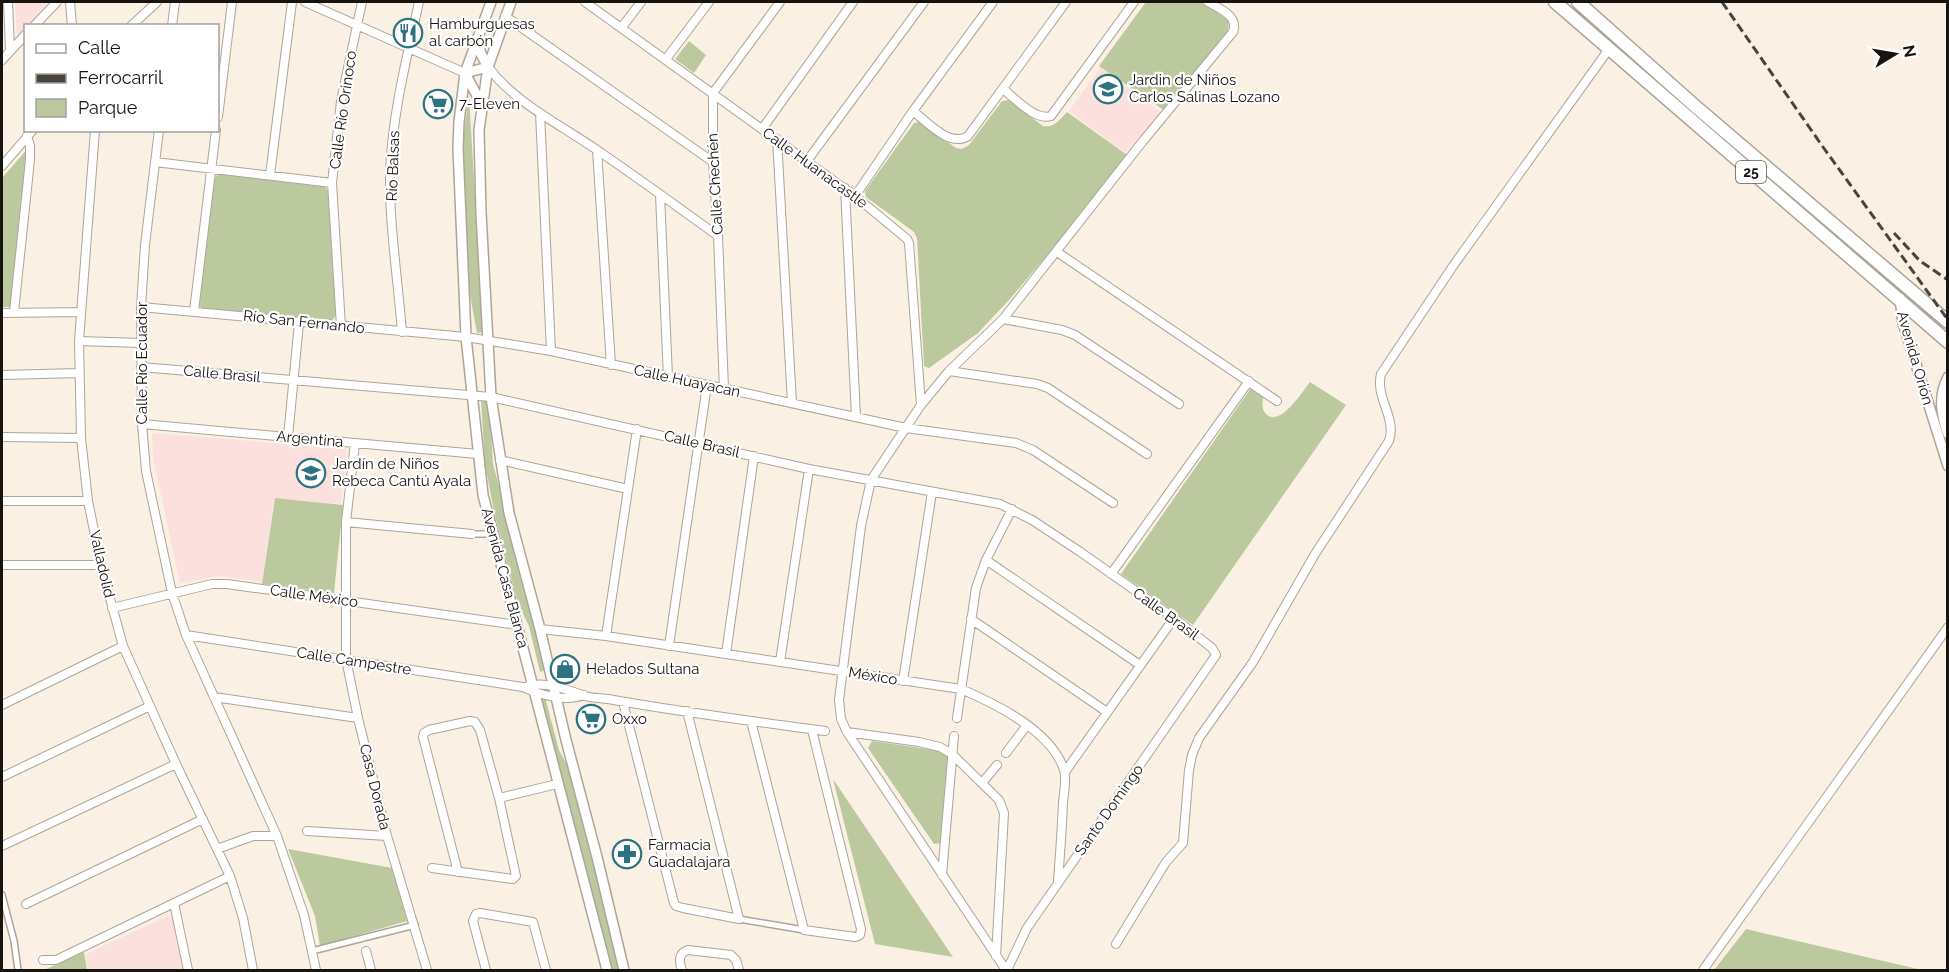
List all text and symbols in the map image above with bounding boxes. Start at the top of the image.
place label: Hamburguesas al carbón [429,15,535,50]
restaurant icon: Hamburguesas al carbón [392,17,424,49]
legend [24,24,219,132]
north arrow [1865,24,1925,84]
text: Calle [78,37,121,58]
text: N [1899,43,1920,59]
street label: Calle Río Orinoco [326,50,360,170]
text: Ferrocarril [78,67,163,88]
place label: Jardin de Niños Carlos Salinas Lozano [1129,71,1280,106]
school or university icon: Jardin de Niños Carlos Salinas Lozano [1092,73,1124,105]
supermarket icon: 7-Eleven [422,88,454,120]
place label: 7-Eleven [459,95,520,113]
text: Parque [78,97,138,118]
street label: Calle Huanacastle [759,124,871,212]
street label: Río Balsas [383,130,403,202]
street label: Calle Chechén [703,133,727,235]
road number: 25 [1736,161,1766,183]
street label: Calle Río Ecuador [133,301,151,424]
street label: Río San Fernando [242,307,366,337]
street label: Avenida Orión [1893,309,1937,407]
street label: Calle Huayacan [632,361,742,401]
street label: Calle Brasil [183,362,262,386]
street label: Argentina [276,427,344,451]
street label: Calle Brasil [662,427,743,462]
place label: Jardín de Niños Rebeca Cantú Ayala [332,455,471,490]
school or university icon: Jardín de Niños Rebeca Cantú Ayala [295,457,327,489]
street label: Avenida Casa Blanca [478,506,532,650]
street label: Valladolid [85,528,119,600]
street label: Calle México [269,581,359,611]
street label: Calle Brasil [1129,584,1203,645]
street label: Calle Campestre [295,643,413,679]
shop icon: Helados Sultana [549,653,581,685]
place label: Helados Sultana [586,660,700,678]
street label: México [847,663,899,689]
supermarket icon: Oxxo [575,703,607,735]
place label: Oxxo [612,710,647,728]
street label: Casa Dorada [356,742,394,832]
street label: Santo Domingo [1071,761,1147,859]
place label: Farmacia Guadalajara [648,836,731,871]
pharmacy icon: Farmacia Guadalajara [611,838,643,870]

